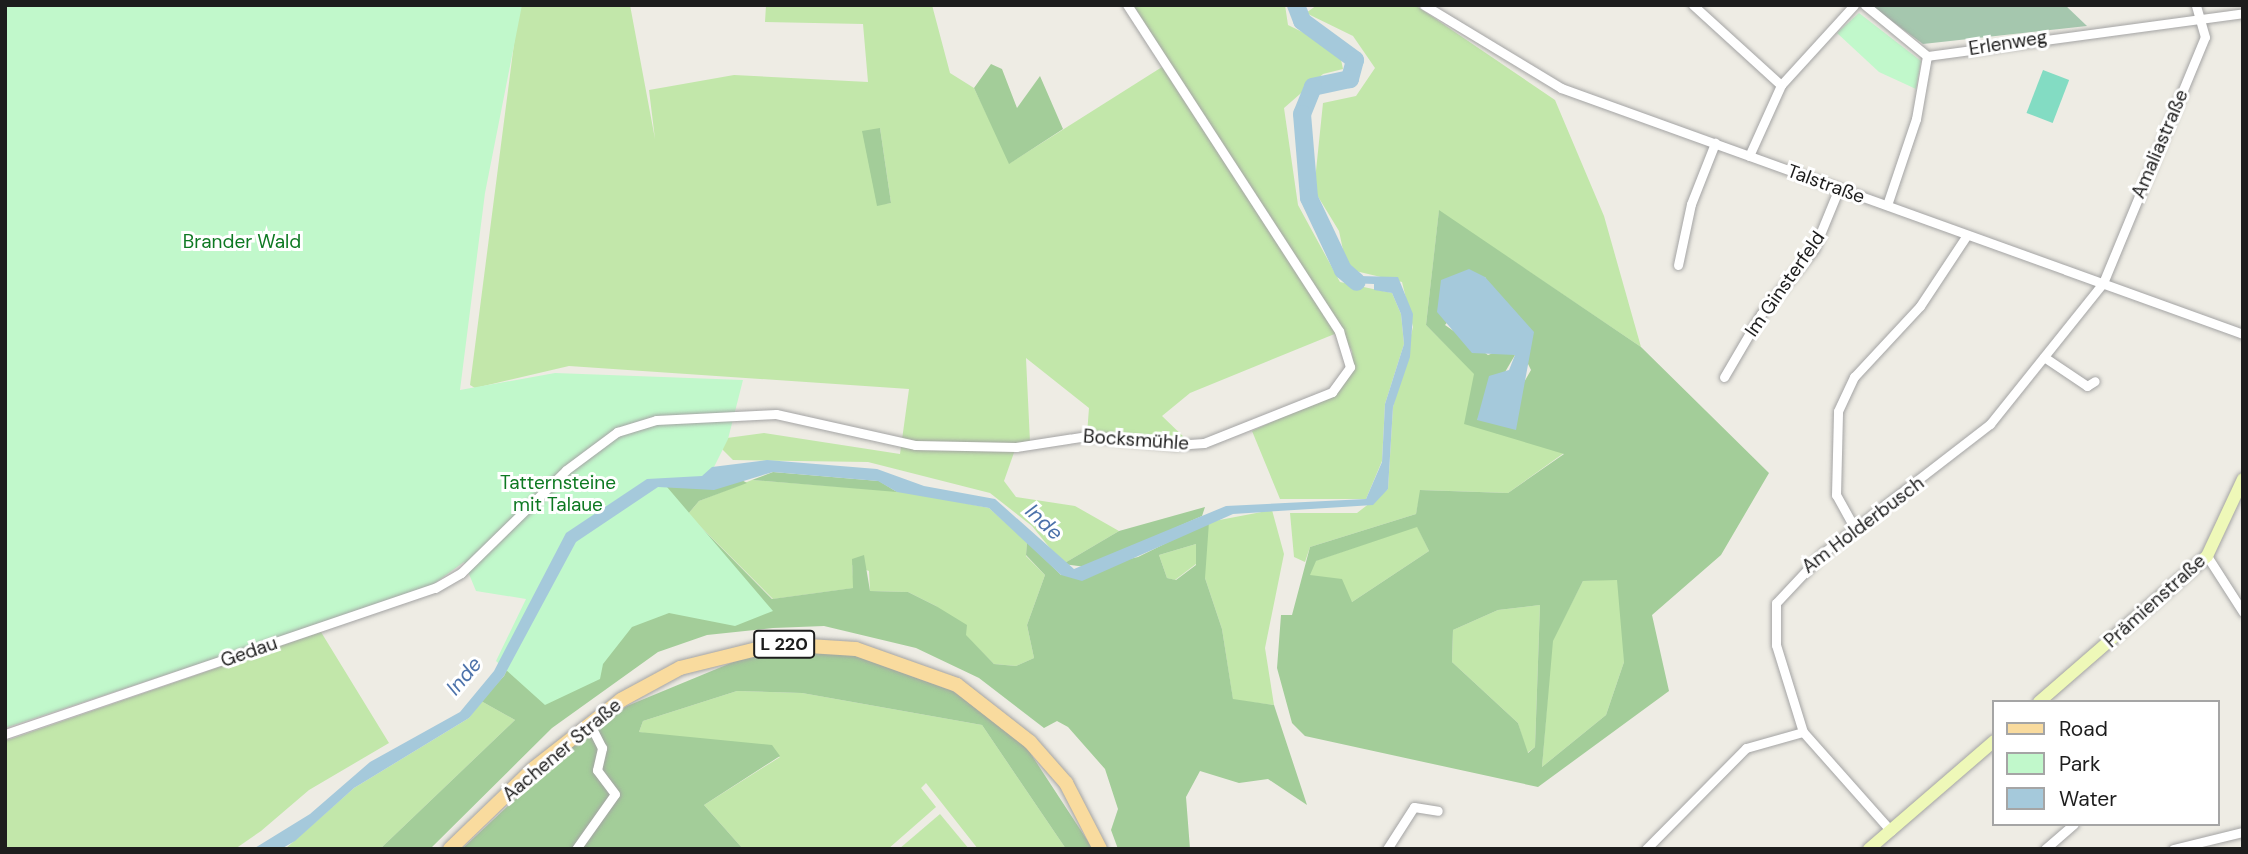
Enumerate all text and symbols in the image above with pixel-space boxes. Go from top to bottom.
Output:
street label: Erlenweg [1967,26,2049,60]
street label: Amaliastraße [2127,86,2193,202]
street label: Talstraße [1784,159,1868,209]
street label: Im Ginsterfeld [1740,227,1830,341]
park label: Brander Wald [183,231,301,253]
street label: Bocksmühle [1082,425,1190,455]
park label: Tatternsteine mit Talaue [500,472,616,516]
street label: Am Holderbusch [1797,472,1929,578]
water label: Inde [1020,498,1068,546]
street label: Prämienstraße [2100,550,2210,652]
road number: L 220 [752,630,816,658]
street label: Gedau [218,632,280,672]
water label: Inde [441,652,487,700]
street label: Aachener Straße [498,694,626,806]
legend [1993,700,2220,826]
text: Road [2059,715,2108,743]
text: Park [2059,750,2100,778]
text: Water [2059,785,2117,813]

